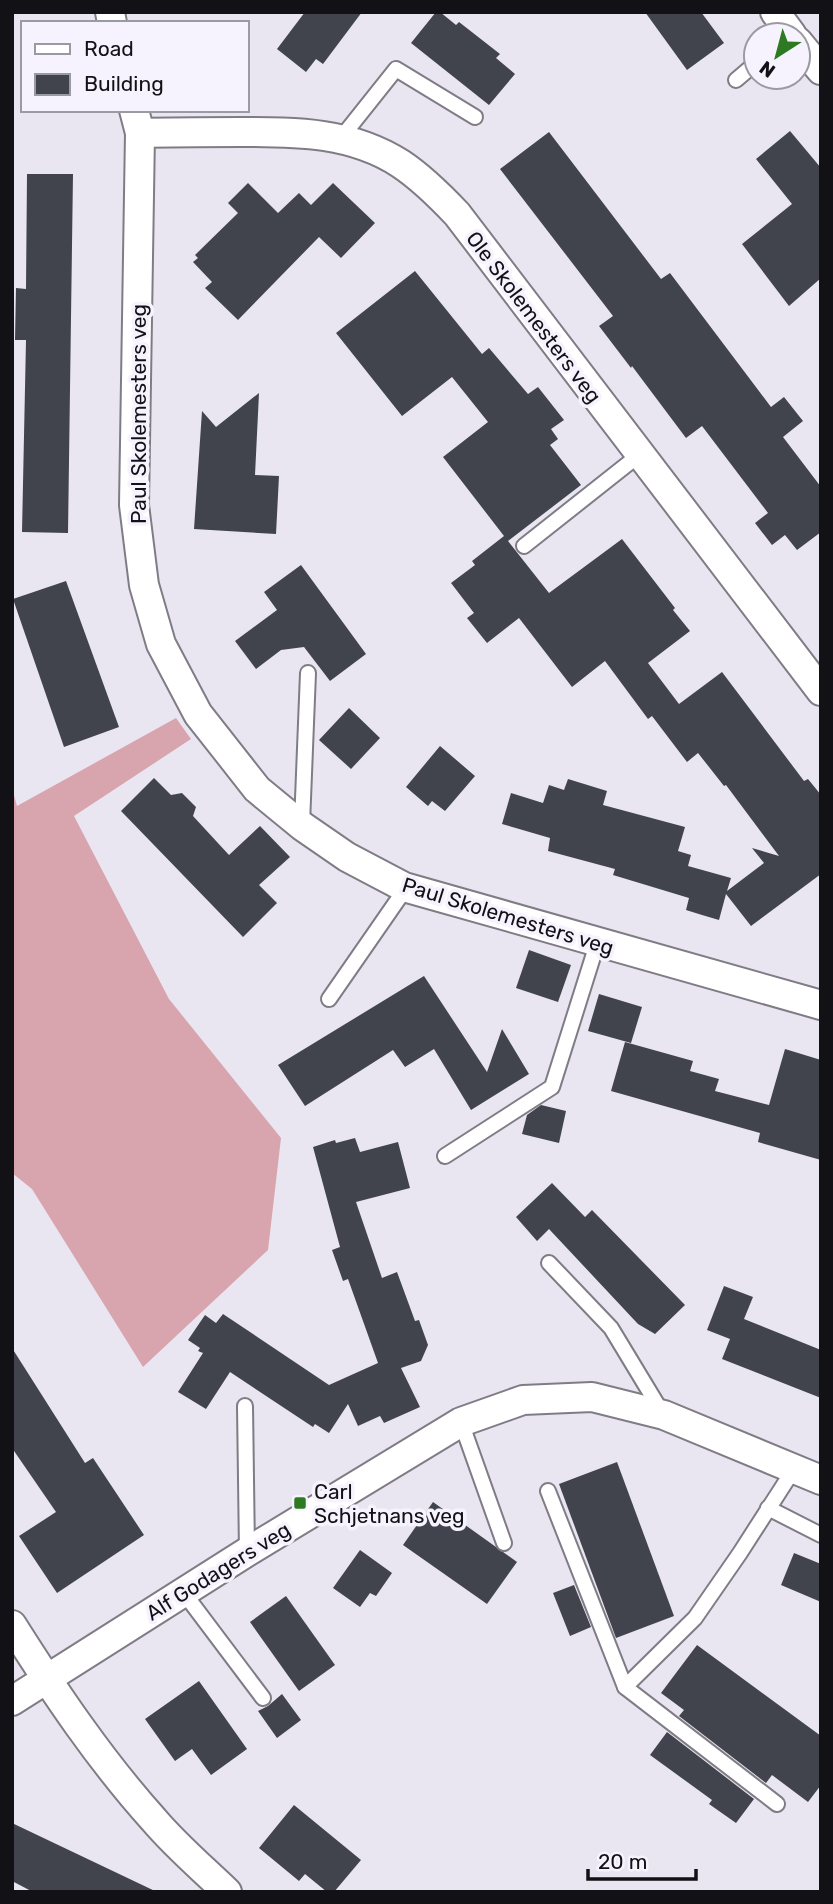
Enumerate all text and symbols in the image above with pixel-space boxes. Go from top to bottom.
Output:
legend [21,21,248,112]
north arrow [742,21,812,91]
text: Road [84,36,134,61]
text: N [755,56,780,83]
text: Building [84,71,164,96]
street label: Ole Skolemesters veg [461,226,607,408]
street label: Paul Skolemesters veg [126,304,151,524]
street label: Paul Skolemesters veg [399,872,617,960]
place label: Carl Schjetnans veg [314,1479,465,1528]
marker: Carl Schjetnans veg [292,1495,308,1511]
street label: Alf Godagers veg [141,1517,295,1625]
scale bar [588,1838,696,1882]
text: 20 m [598,1849,647,1874]

